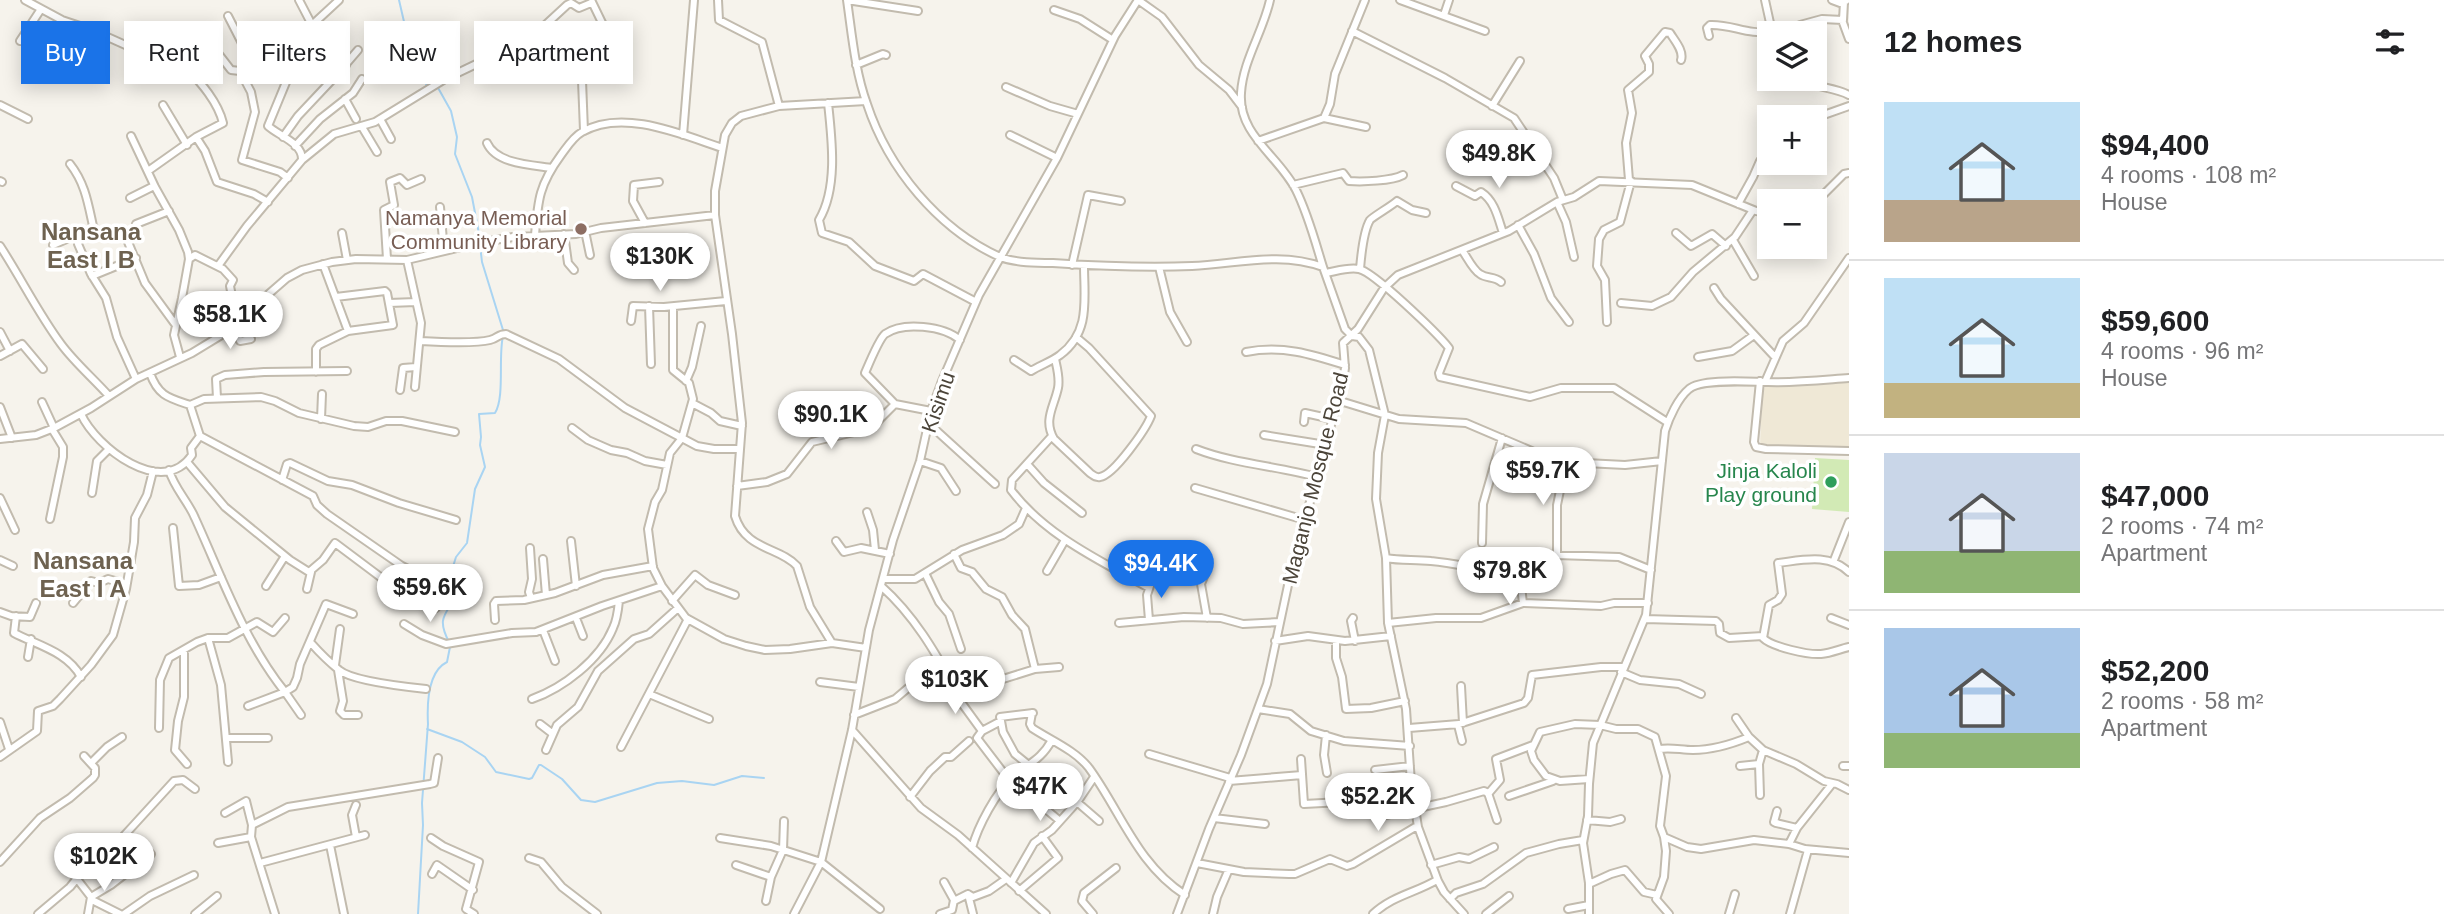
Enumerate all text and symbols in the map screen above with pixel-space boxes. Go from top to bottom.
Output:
chip: Buy [21,21,110,84]
chip: Rent [124,21,223,84]
chip: Filters [237,21,350,84]
chip: New [364,21,460,84]
chip: Apartment [474,21,633,84]
map controls [1757,21,1827,259]
button: layers [1757,21,1827,91]
icon: filters [2371,23,2409,61]
text: 12 homes [1884,25,2022,58]
button: + [1757,105,1827,175]
text: $94,400 [2101,128,2209,161]
pin: $49.8K [1442,130,1556,190]
icon: home [1940,130,2024,214]
text: $49.8K [1462,140,1536,166]
text: 4 rooms · 108 m² [2101,162,2276,188]
button: − [1757,189,1827,259]
text: House [2101,189,2167,215]
place label: Namanya Memorial Community Library [385,206,567,253]
district label: Nansana East I B [41,218,142,273]
marker: Namanya Memorial Community Library [573,221,589,237]
pin: $130K [611,233,709,293]
text: $130K [626,243,694,269]
pin: $58.1K [173,292,287,351]
text: $58.1K [193,301,267,327]
text: $59,600 [2101,304,2209,337]
icon: home [1940,306,2024,390]
text: 4 rooms · 96 m² [2101,338,2263,364]
text: House [2101,365,2167,391]
street label: Kisimu [917,368,959,436]
street label: Maganjo Mosque Road [1278,370,1352,586]
pin: $90.1K [774,392,888,451]
text: $90.1K [794,401,868,427]
pin: $59.7K [1486,448,1600,507]
text: $59.7K [1506,457,1580,483]
place label: Jinja Kaloli Play ground [1705,459,1817,506]
marker: Jinja Kaloli Play ground [1823,474,1839,490]
text: $47,000 [2101,479,2209,512]
icon: home [1940,481,2024,565]
text: 2 rooms · 74 m² [2101,513,2263,539]
pin: $94.4K [1104,540,1218,600]
text: Apartment [2101,540,2207,566]
district label: Nansana East I A [33,547,134,602]
pin: $79.8K [1453,548,1567,607]
text: $94.4K [1124,550,1198,576]
text: $79.8K [1473,557,1547,583]
pin: $59.6K [373,564,487,624]
text: $59.6K [393,574,467,600]
text: $52,200 [2101,654,2209,687]
pin: $103K [906,656,1004,716]
icon: home [1940,656,2024,740]
text: $103K [921,666,989,692]
text: 2 rooms · 58 m² [2101,688,2263,714]
text: Apartment [2101,715,2207,741]
pin: $47K [999,764,1081,823]
text: $47K [1013,773,1067,799]
pin: $52.2K [1321,774,1435,833]
text: $52.2K [1341,783,1415,809]
pin: $102K [55,834,153,893]
text: $102K [70,843,138,869]

